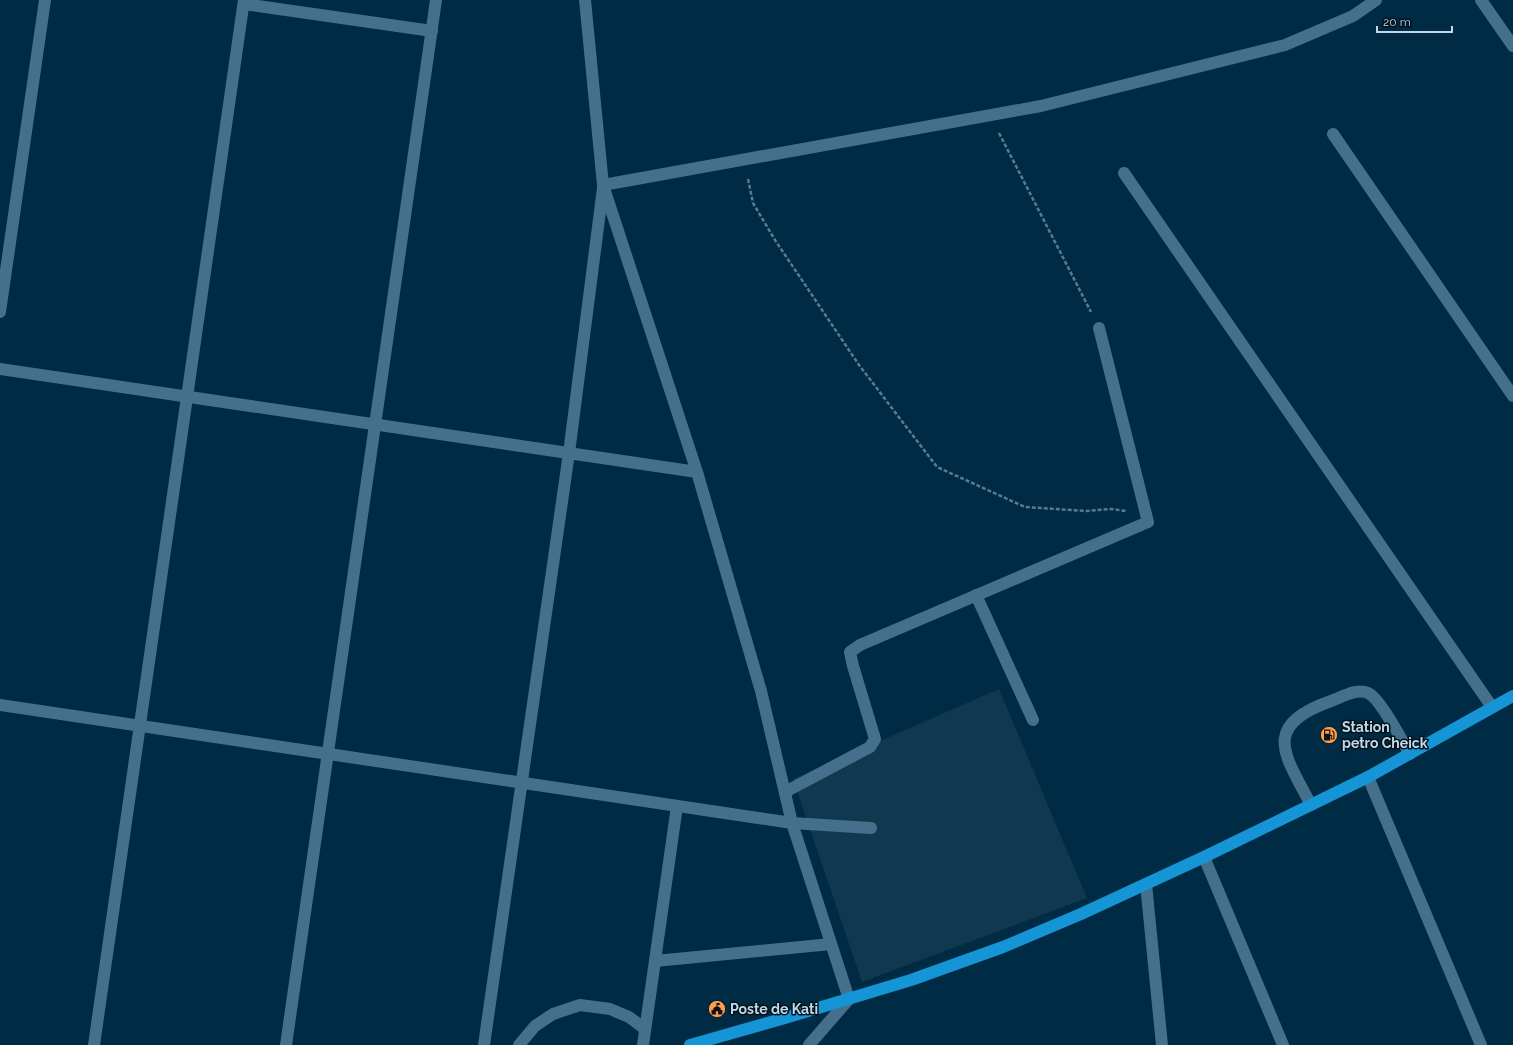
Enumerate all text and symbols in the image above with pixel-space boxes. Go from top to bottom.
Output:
scale bar [1377,8,1452,34]
text: 20 m [1383,15,1411,29]
place label: Station petro Cheick [1342,719,1428,751]
fuel station icon: Station petro Cheick [1319,725,1339,745]
public building icon: Poste de Kati [707,999,727,1019]
place label: Poste de Kati [730,1001,818,1017]

